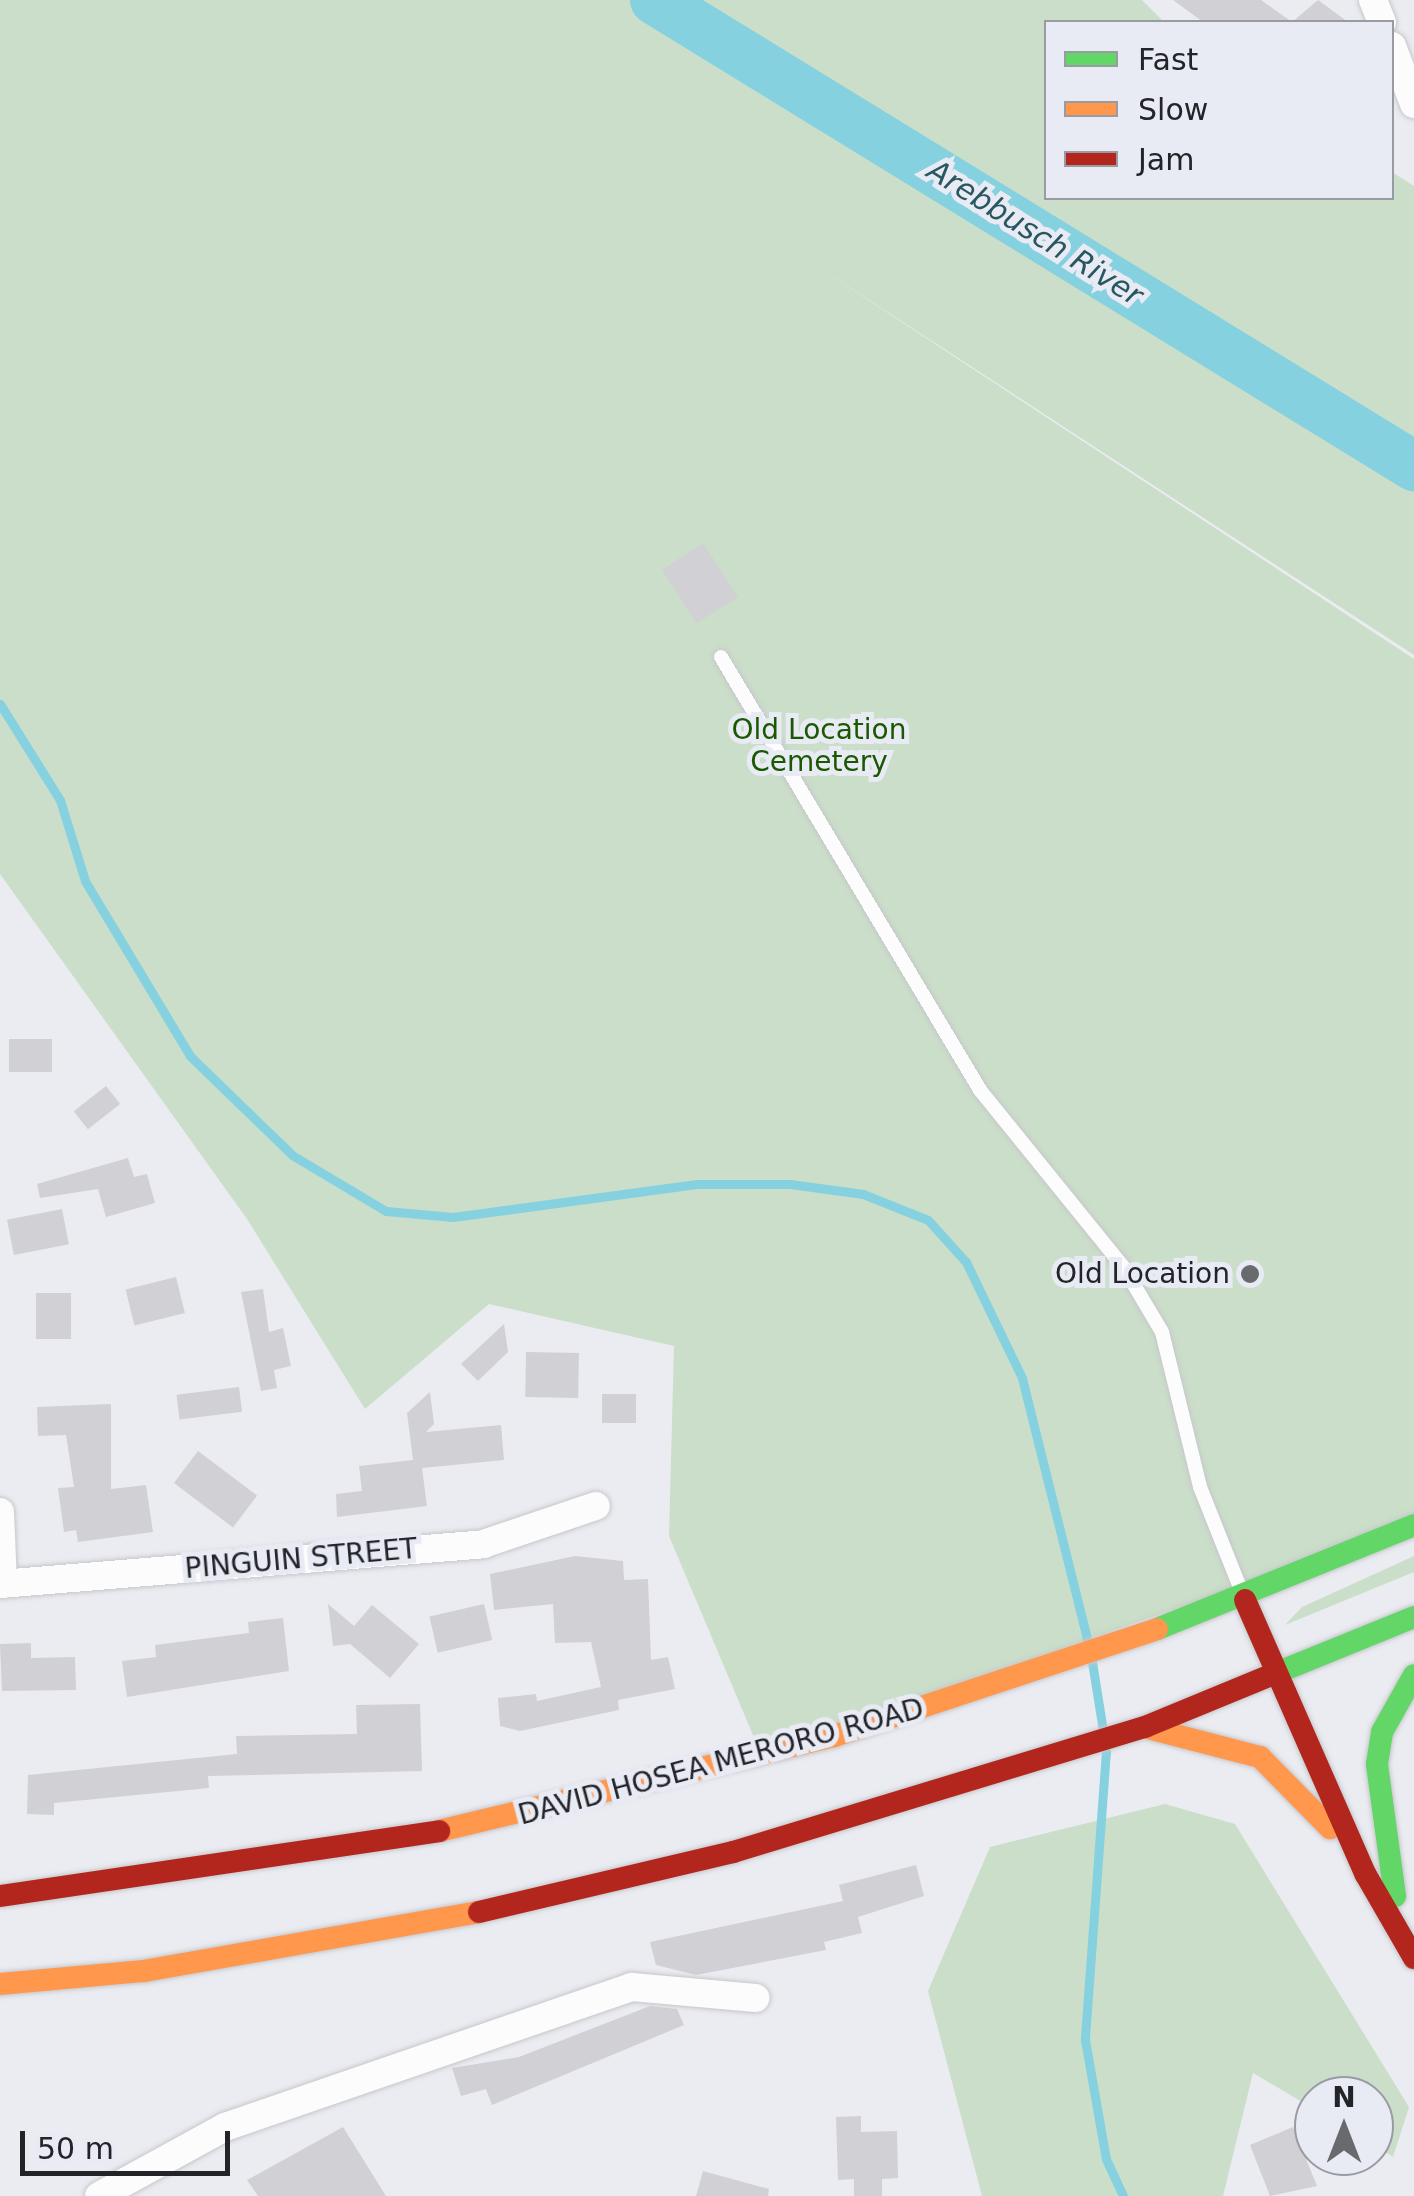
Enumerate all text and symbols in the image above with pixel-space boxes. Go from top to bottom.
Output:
legend [1044,20,1394,200]
text: Fast [1138,42,1198,77]
text: Slow [1138,92,1208,127]
text: Jam [1138,142,1194,177]
water label: Arebbusch River [921,152,1149,314]
park label: Old Location Cemetery [732,713,906,779]
place label: Old Location [1055,1257,1230,1291]
marker: Old Location [1239,1263,1261,1285]
street label: PINGUIN STREET [183,1532,419,1586]
street label: DAVID HOSEA MERORO ROAD [515,1692,927,1832]
north arrow [1294,2076,1394,2176]
text: N [1332,2081,1356,2114]
scale bar [25,2111,235,2173]
text: 50 m [37,2131,114,2166]

